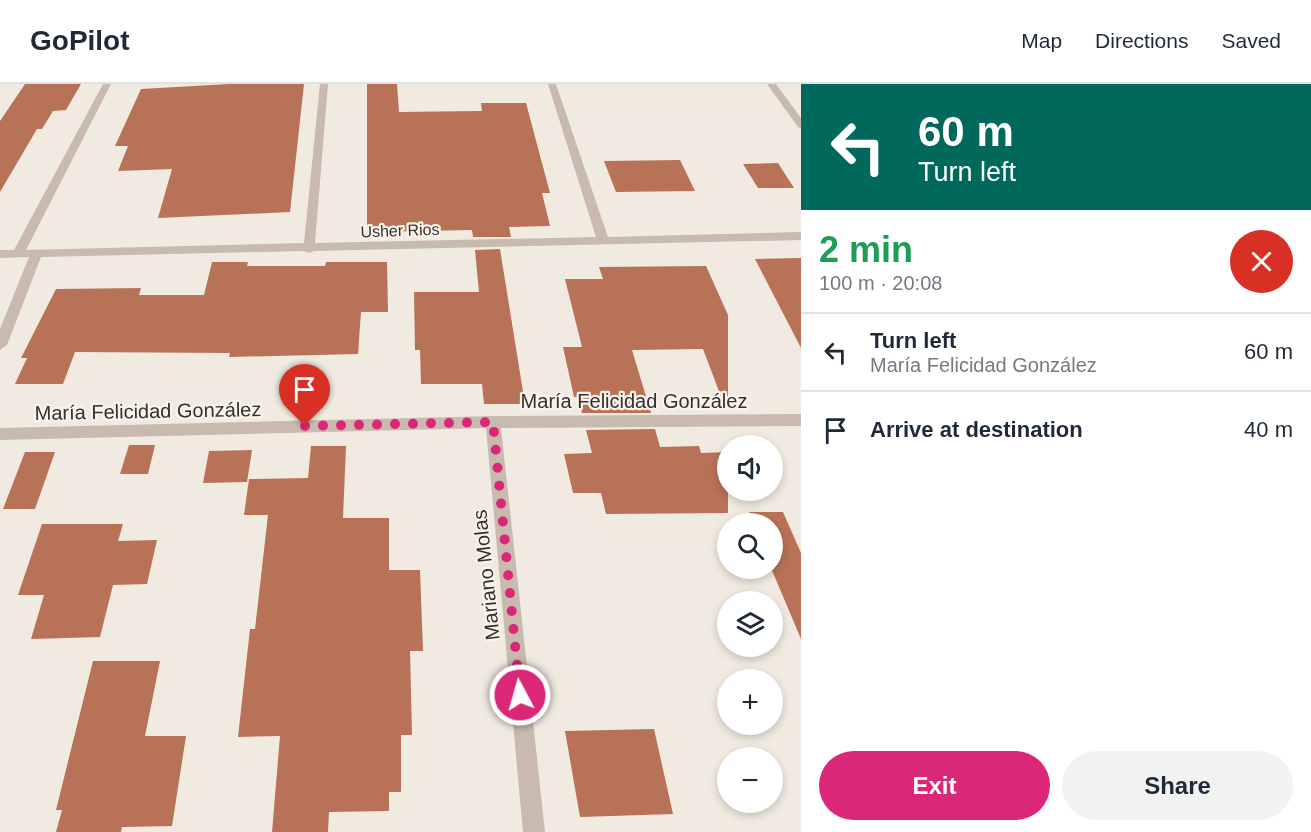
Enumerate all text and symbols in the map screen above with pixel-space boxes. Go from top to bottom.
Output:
text: GoPilot [30,25,130,56]
text: Map [1021,29,1062,52]
text: Directions [1095,29,1188,52]
text: Saved [1221,29,1281,52]
icon: left [819,108,897,186]
text: 60 m [918,108,1014,155]
text: Turn left [918,157,1016,187]
street label: Usher Rios [360,221,440,240]
text: 2 min [819,229,913,270]
button: close [1230,230,1293,293]
text: 100 m · 20:08 [819,272,942,294]
text: Turn left [870,328,956,353]
icon: left [819,336,852,369]
text: 60 m [1244,339,1293,364]
text: María Felicidad González [870,354,1097,376]
pin [279,364,330,426]
icon: arrive [288,373,321,406]
street label: María Felicidad González [521,390,747,412]
street label: María Felicidad González [34,398,262,424]
icon: arrive [819,414,852,447]
text: Arrive at destination [870,417,1083,442]
text: 40 m [1244,417,1293,442]
map controls [717,435,783,813]
button: sound [717,435,783,501]
street label: Mariano Molas [468,509,504,641]
button: search [717,513,783,579]
button: layers [717,591,783,657]
position arrow [488,663,552,727]
button: + [717,669,783,735]
button: − [717,747,783,813]
button: Exit [819,751,1050,820]
button: Share [1062,751,1293,820]

